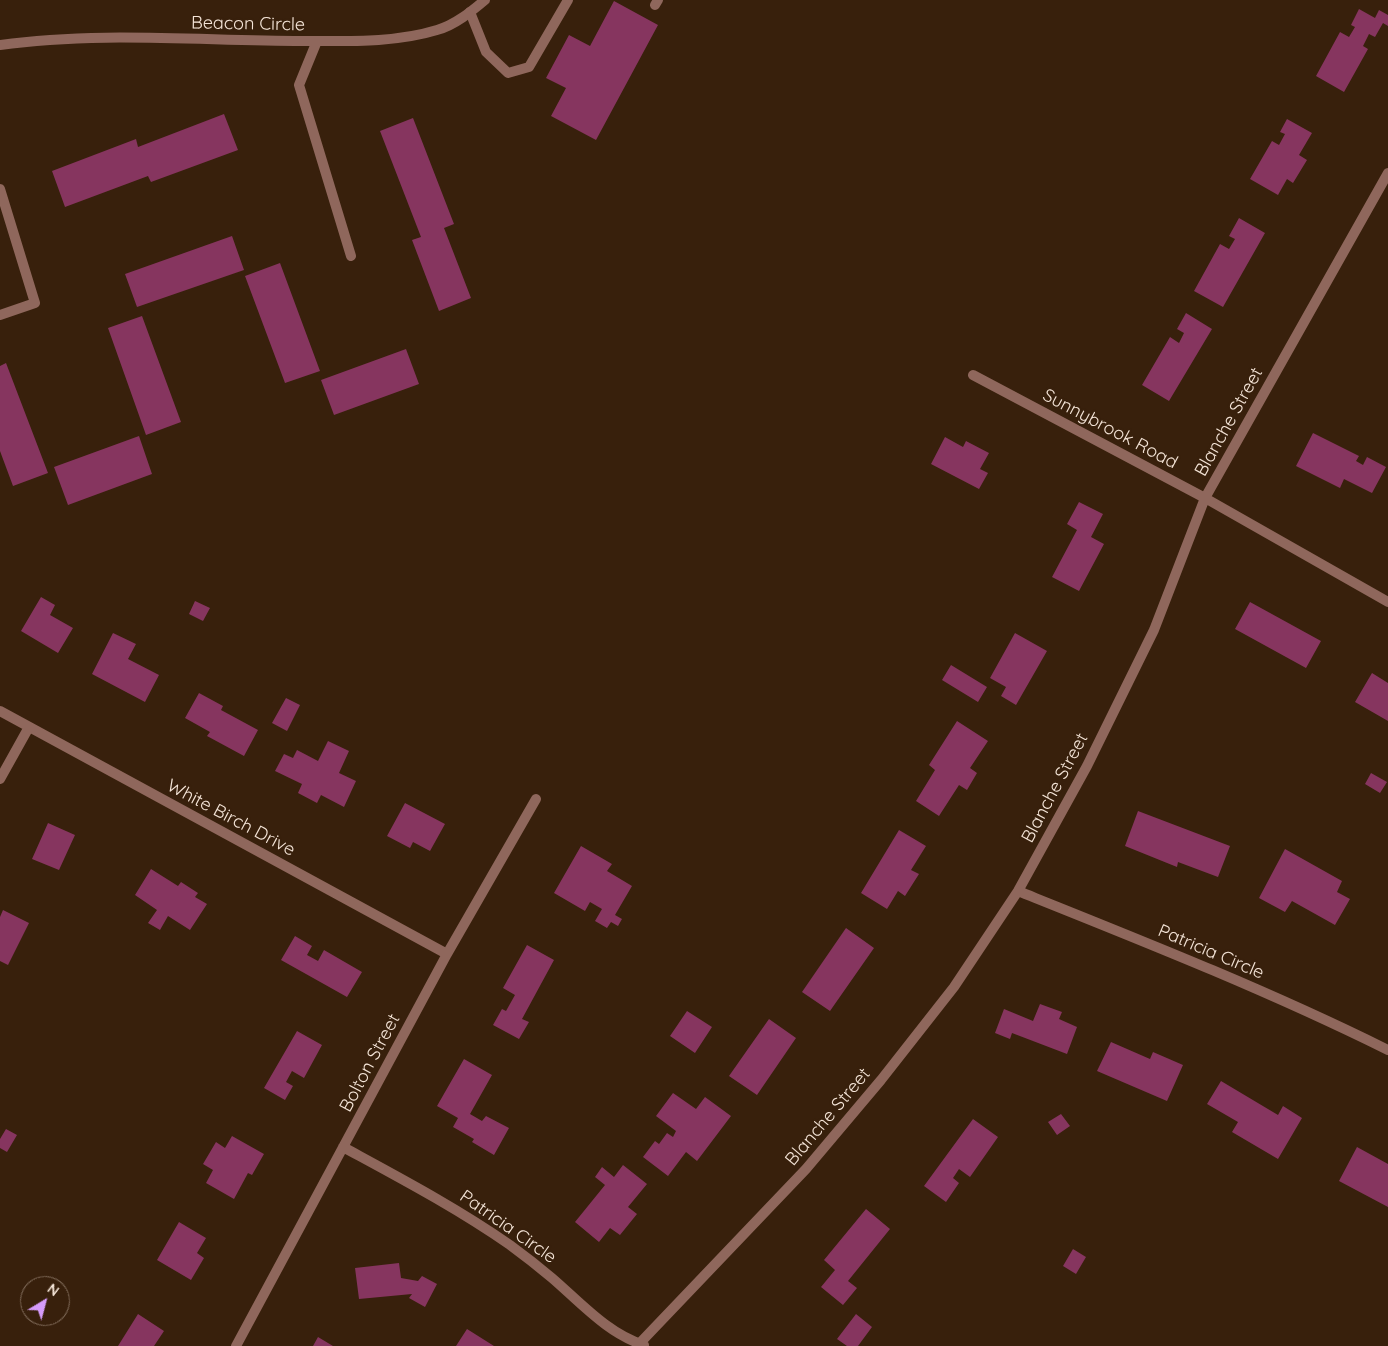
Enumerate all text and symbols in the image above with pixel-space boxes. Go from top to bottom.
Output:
street label: Beacon Circle [191,12,305,36]
street label: Blanche Street [1190,364,1268,480]
street label: Sunnybrook Road [1039,384,1181,474]
street label: Blanche Street [1017,730,1093,846]
street label: White Birch Drive [163,775,299,861]
street label: Patricia Circle [1155,920,1267,984]
street label: Bolton Street [335,1010,405,1116]
street label: Blanche Street [781,1064,875,1170]
street label: Patricia Circle [456,1186,560,1268]
north arrow [20,1276,70,1326]
text: N [44,1280,63,1300]

